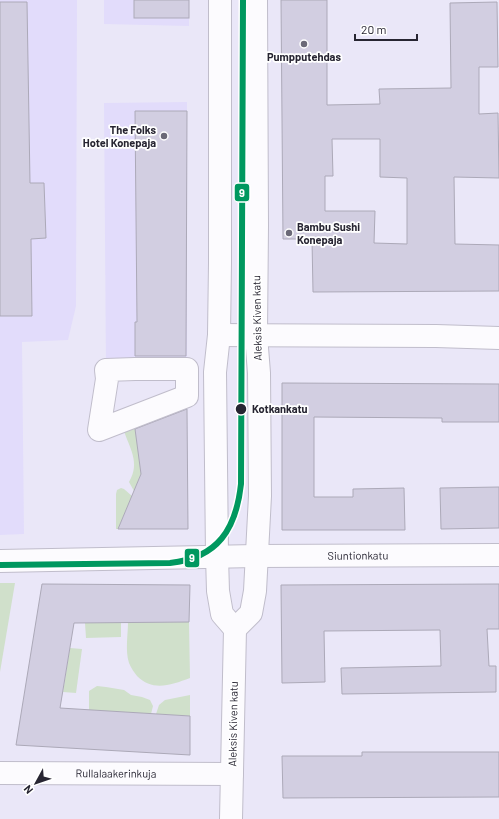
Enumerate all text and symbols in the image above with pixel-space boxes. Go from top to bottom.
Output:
scale bar [355,16,417,42]
text: 20 m [361,22,387,36]
marker: Pumpputehdas [299,39,309,49]
place label: Pumpputehdas [267,50,341,63]
place label: The Folks Hotel Konepaja [83,123,156,149]
marker: The Folks Hotel Konepaja [159,131,169,141]
line badge: 9 [234,183,250,202]
text: 9 [239,186,245,199]
place label: Bambu Sushi Konepaja [297,220,360,246]
marker: Bambu Sushi Konepaja [284,228,294,238]
street label: Aleksis Kiven katu [249,275,264,361]
marker: Kotkankatu [234,402,248,416]
place label: Kotkankatu [252,402,308,415]
line badge: 9 [184,548,200,568]
street label: Siuntionkatu [328,548,388,562]
text: 9 [189,551,195,564]
street label: Aleksis Kiven katu [225,681,240,767]
north arrow [16,763,56,803]
street label: Rullalaakerinkuja [76,766,156,780]
text: N [21,783,35,797]

